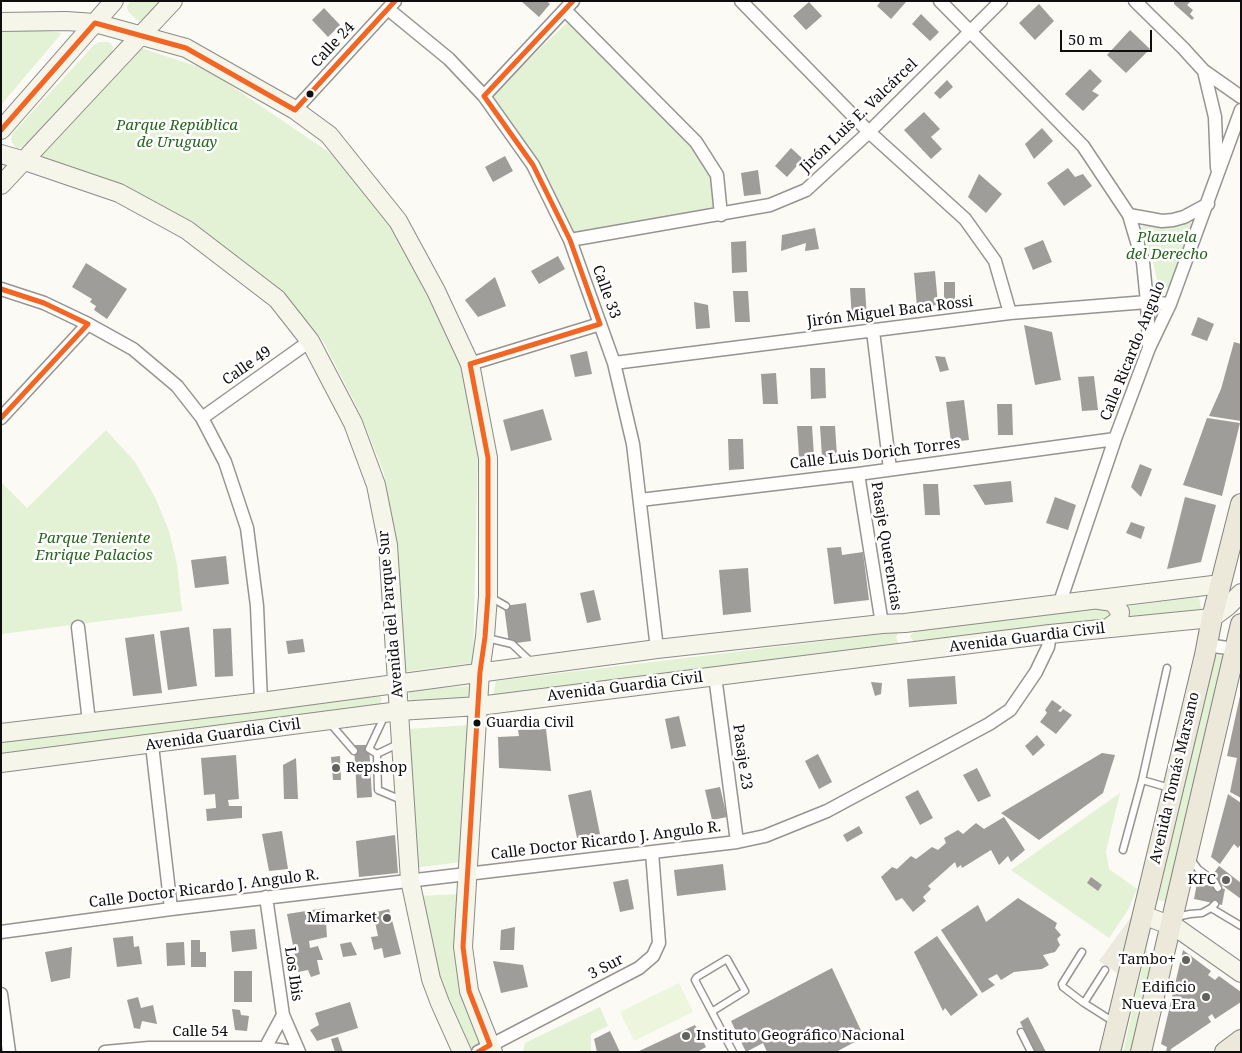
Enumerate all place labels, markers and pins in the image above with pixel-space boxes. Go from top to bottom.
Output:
unlabelled marker [305,89,315,99]
place label: Guardia Civil [486,715,574,731]
marker: Guardia Civil [472,718,482,728]
place label: Repshop [346,759,407,777]
marker: Repshop [330,762,342,774]
place label: KFC [1187,871,1216,889]
marker: KFC [1220,874,1232,886]
place label: Mimarket [307,909,377,927]
marker: Mimarket [381,912,393,924]
place label: Tambo+ [1118,951,1176,969]
marker: Tambo+ [1180,954,1192,966]
place label: Edificio Nueva Era [1121,979,1196,1014]
marker: Edificio Nueva Era [1200,991,1212,1003]
place label: Instituto Geográfico Nacional [696,1027,905,1045]
marker: Instituto Geográfico Nacional [680,1030,692,1042]

